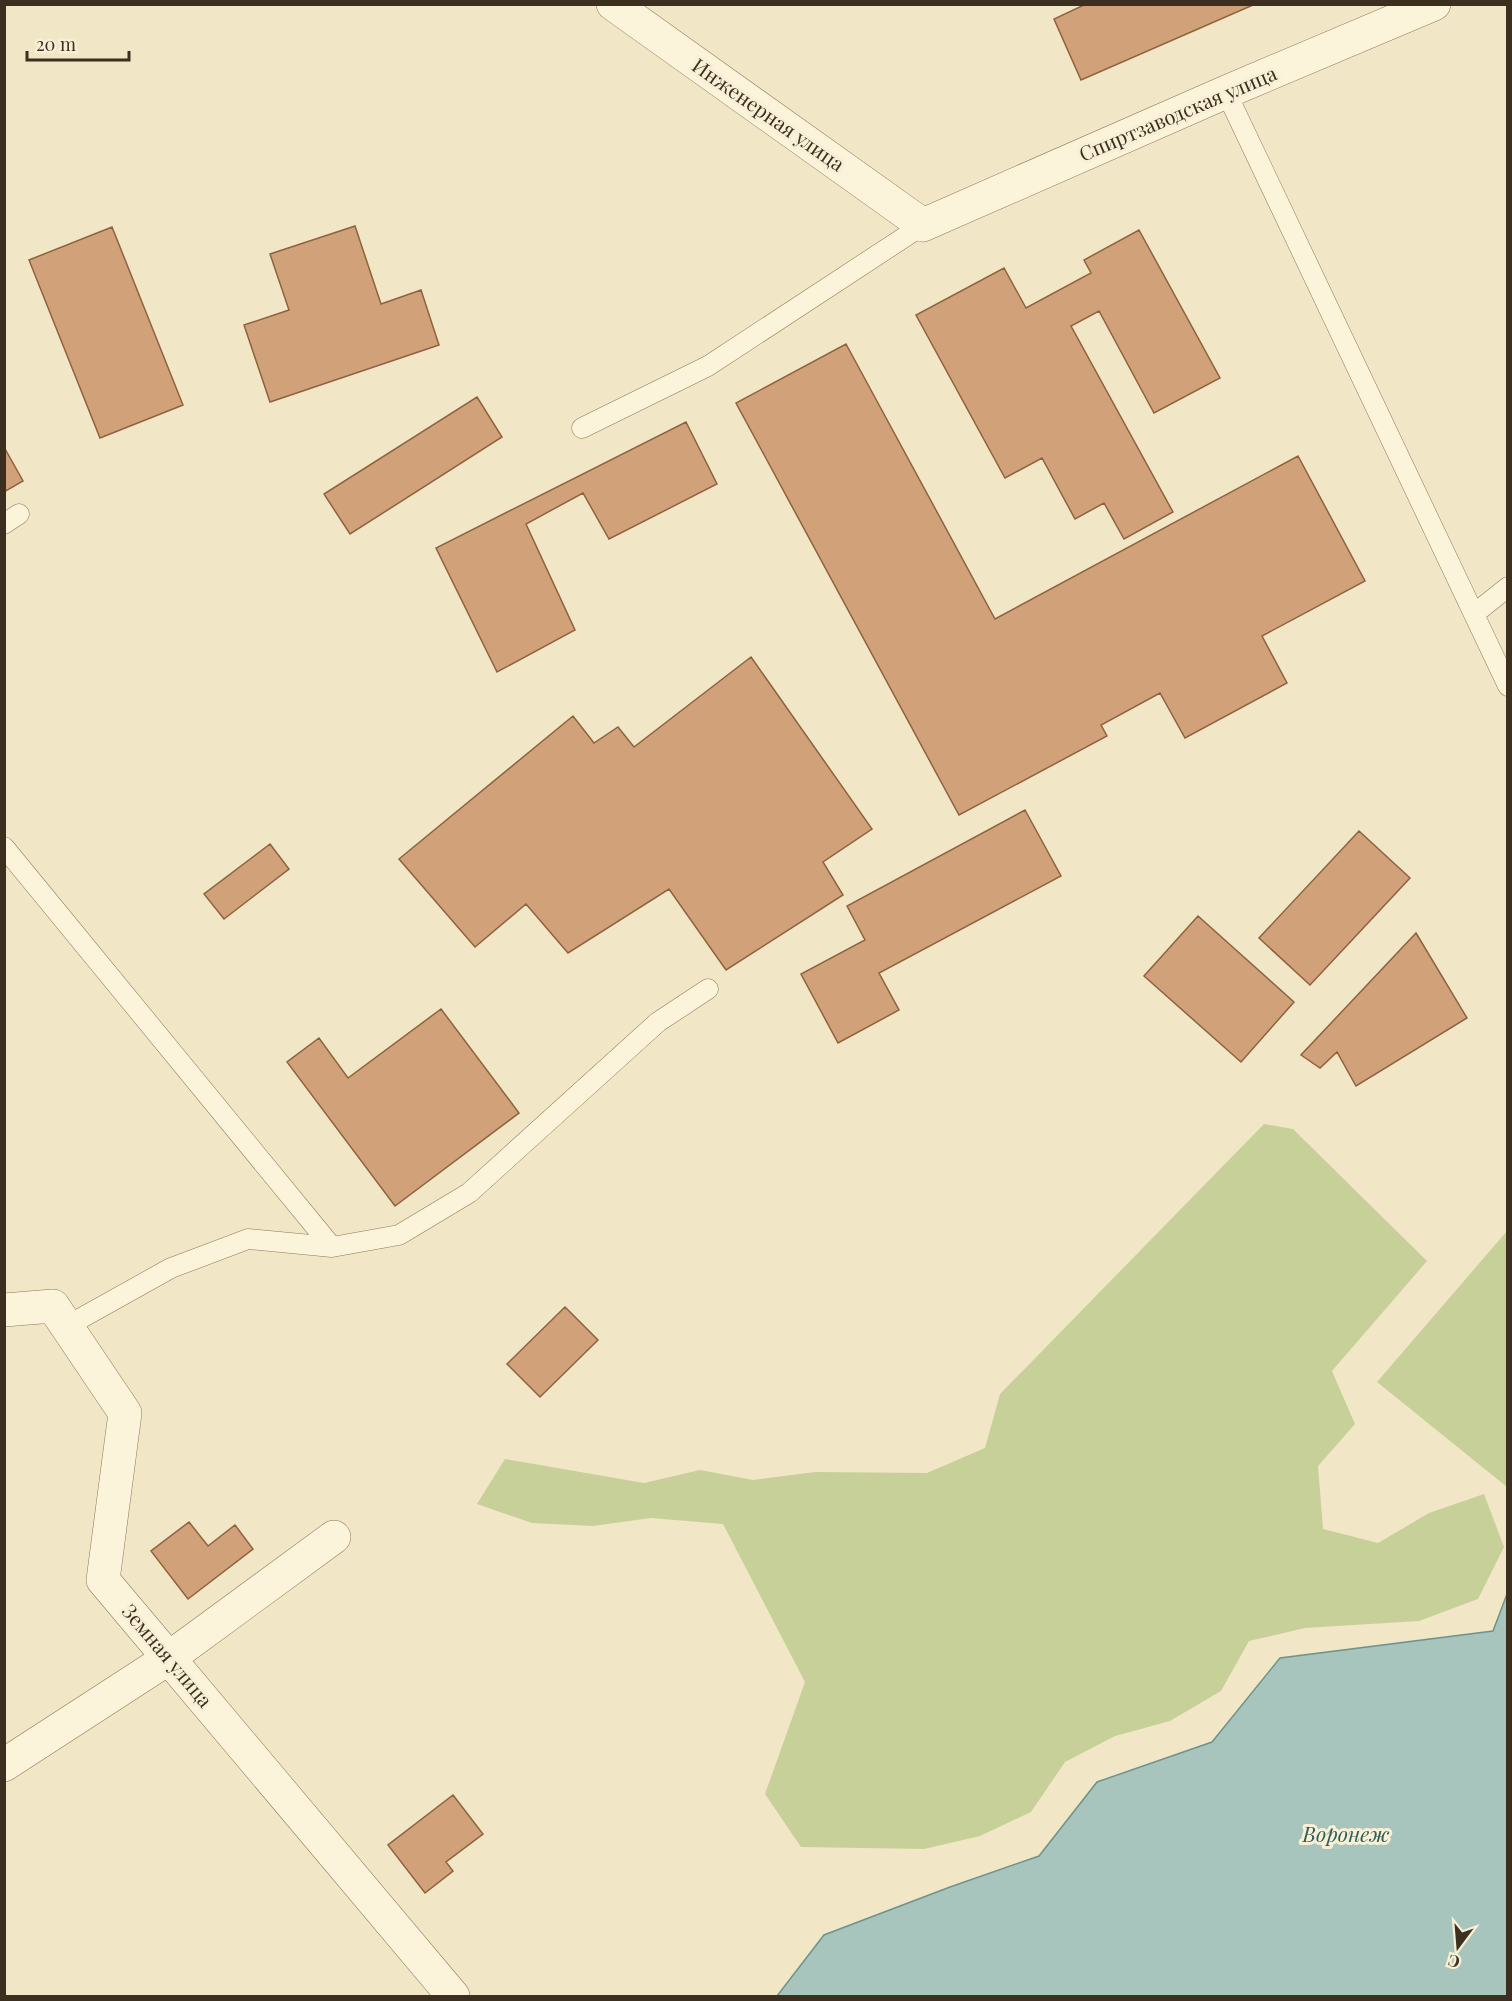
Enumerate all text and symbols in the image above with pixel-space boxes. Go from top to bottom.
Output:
scale bar [27,24,129,62]
text: 20 m [36,32,76,56]
street label: Инженерная улица [687,51,850,177]
street label: Спиртзаводская улица [1074,59,1281,167]
street label: Земная улица [117,1598,219,1712]
water label: Воронеж [1302,1819,1389,1847]
north arrow [1428,1917,1488,1977]
text: С [1445,1950,1462,1974]

